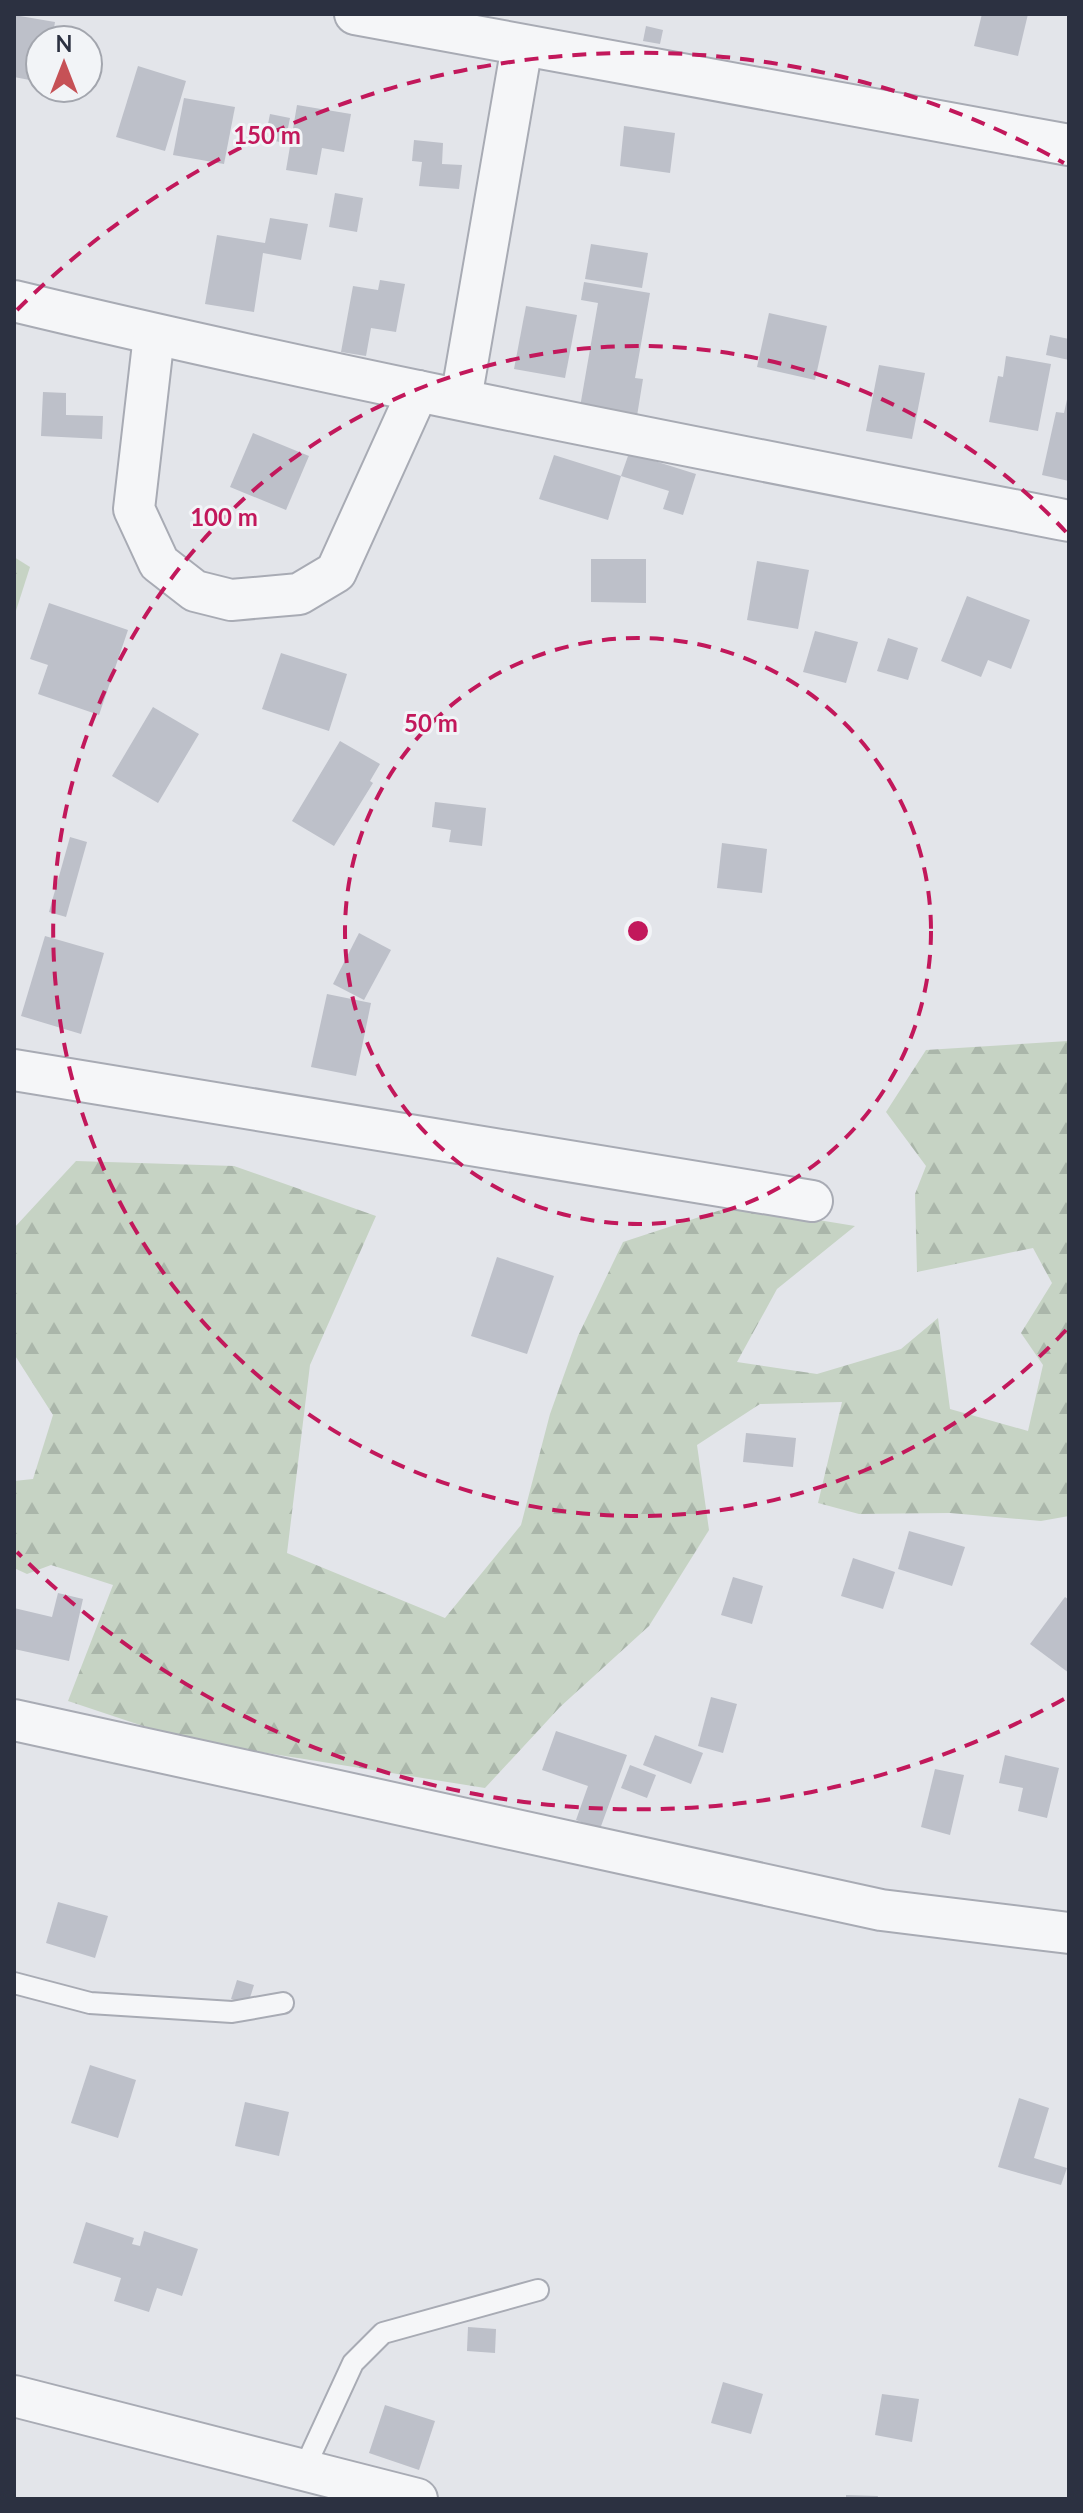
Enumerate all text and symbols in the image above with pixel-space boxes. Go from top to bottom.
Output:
north arrow [24,24,104,104]
text: N [56,30,72,57]
text: 150 m [233,120,301,149]
text: 100 m [190,502,258,531]
text: 50 m [404,708,458,737]
centre of rings [624,917,652,945]

